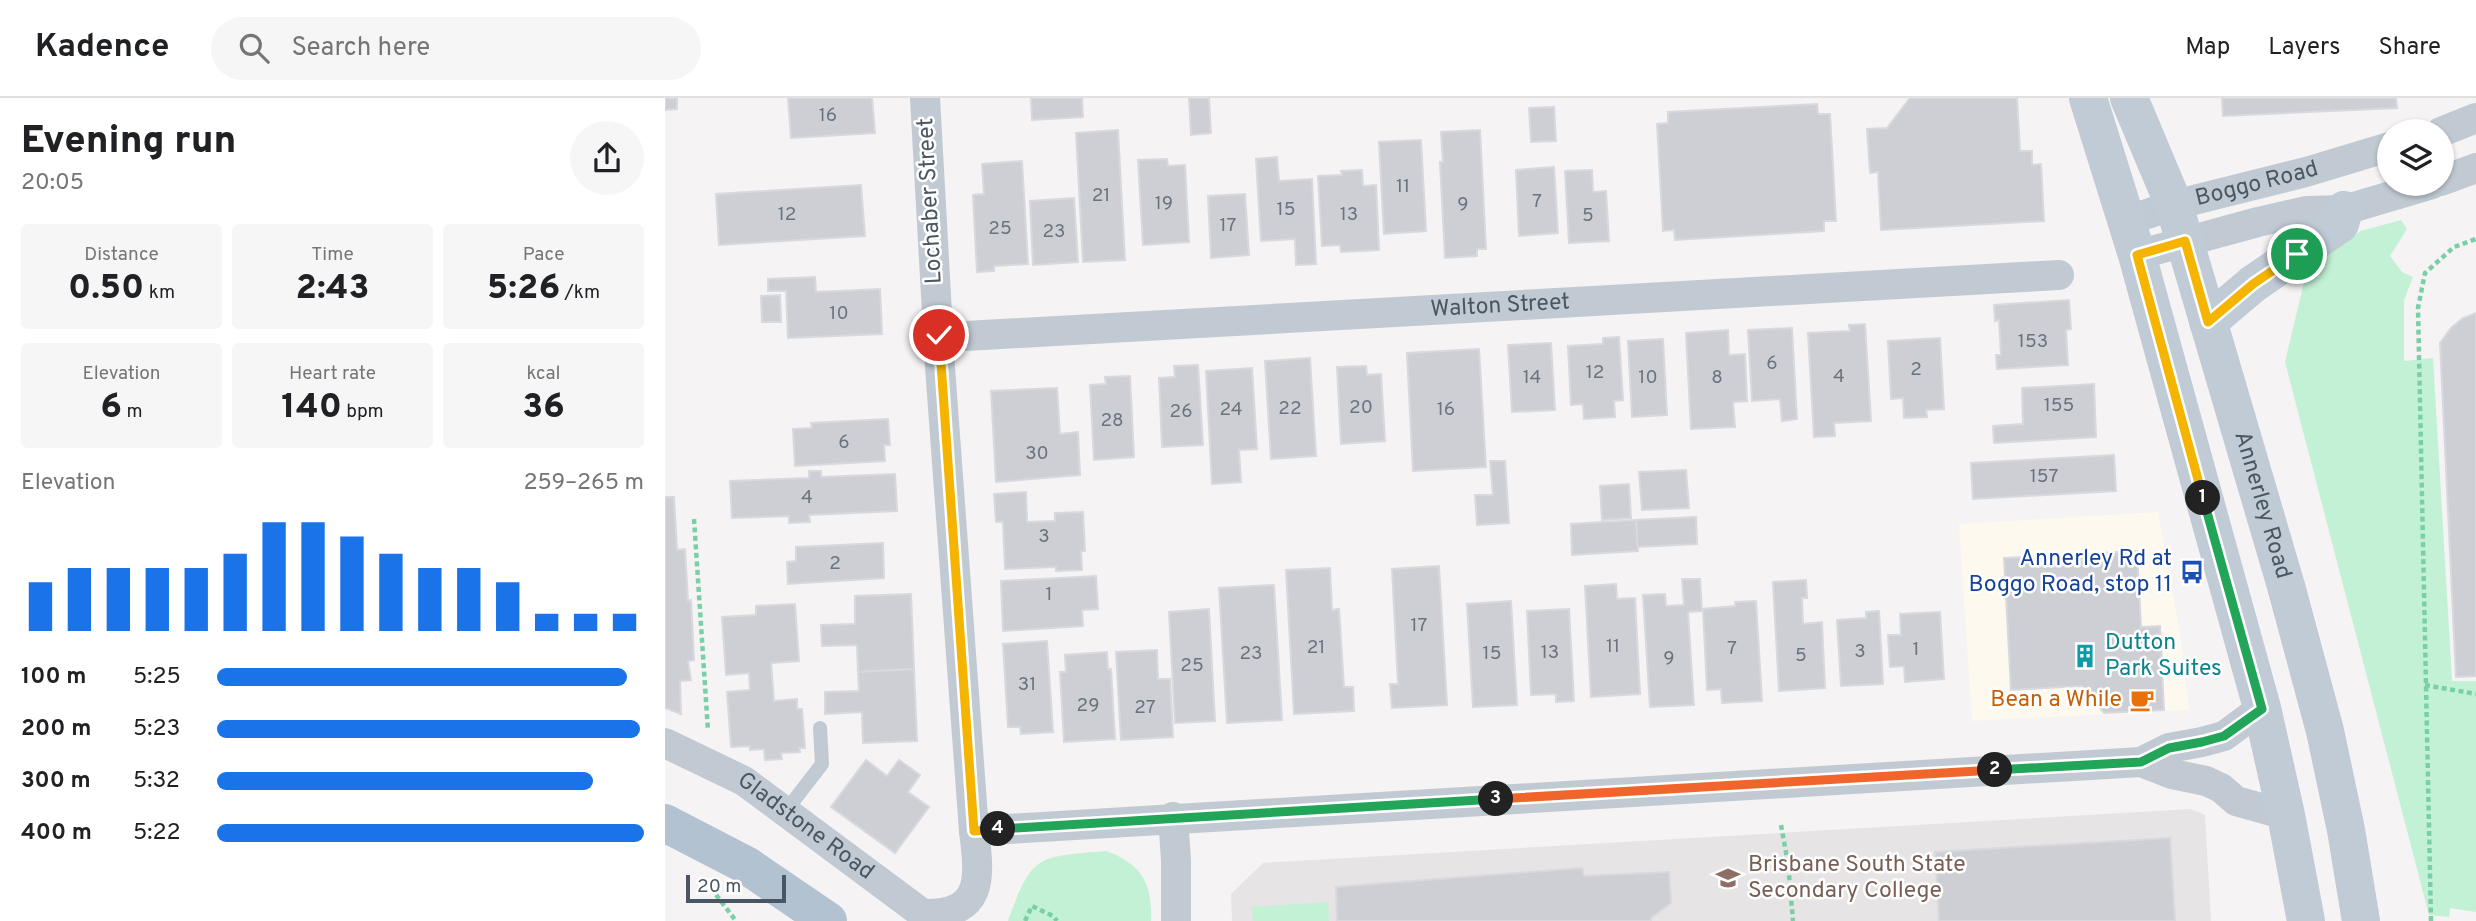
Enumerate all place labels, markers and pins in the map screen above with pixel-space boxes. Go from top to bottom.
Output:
pin [2267,224,2327,284]
pin [909,305,969,365]
pin: 1 [2185,480,2221,516]
place label: Annerley Rd at Boggo Road, stop 11 [1968,545,2172,600]
bus stop icon: Annerley Rd at Boggo Road, stop 11 [2178,558,2206,586]
place label: Dutton Park Suites [2105,629,2222,684]
building icon: Dutton Park Suites [2071,642,2099,670]
place label: Bean a While [1990,686,2122,715]
cafe icon: Bean a While [2128,686,2156,714]
pin: 2 [1977,752,2013,788]
pin: 3 [1479,782,1513,816]
pin: 4 [981,812,1015,846]
place label: Brisbane South State Secondary College [1748,851,1966,906]
school or university icon: Brisbane South State Secondary College [1714,864,1742,892]

